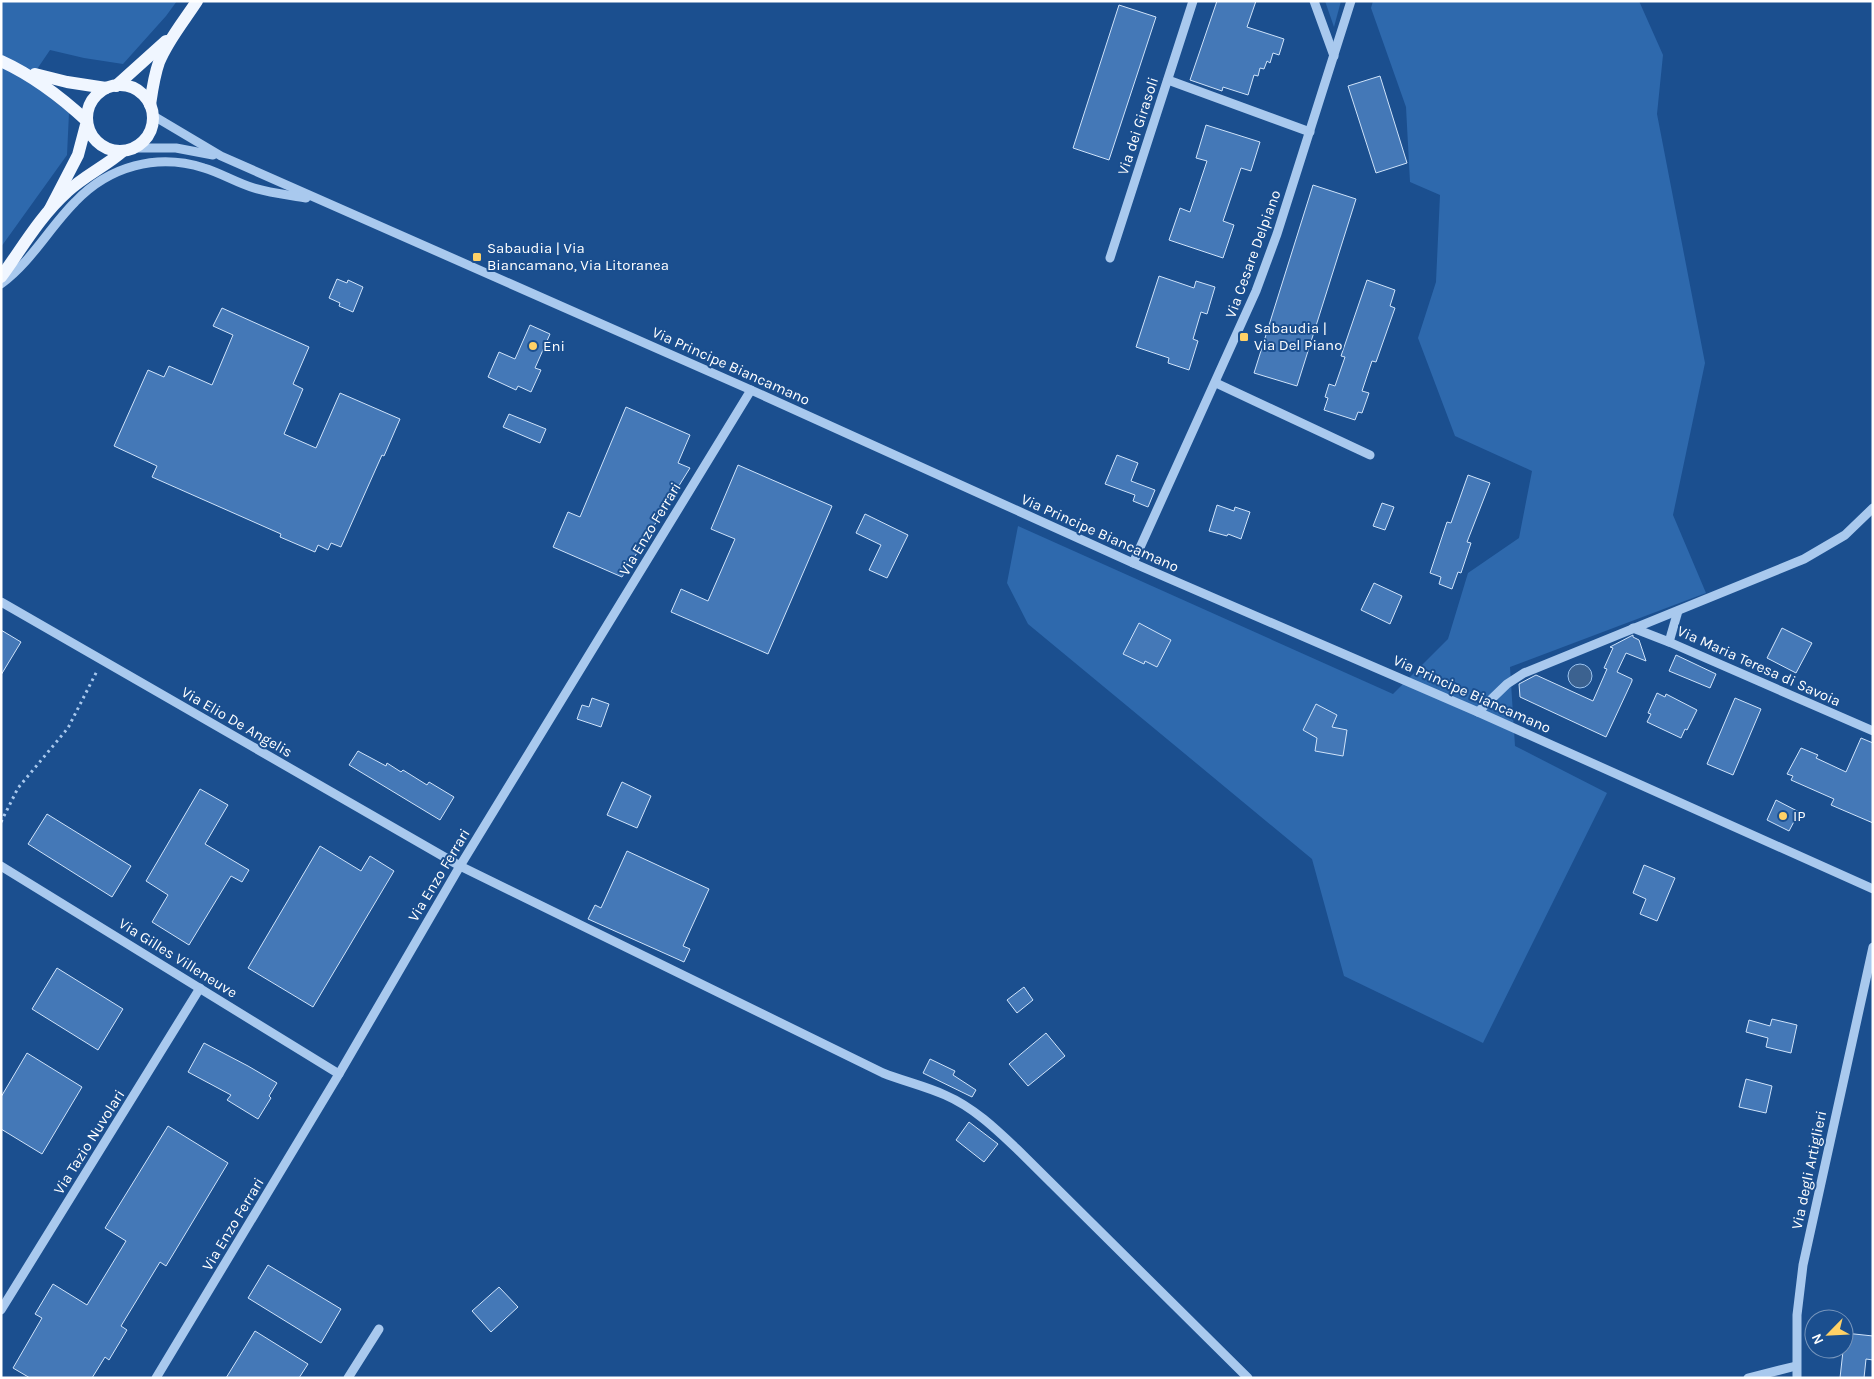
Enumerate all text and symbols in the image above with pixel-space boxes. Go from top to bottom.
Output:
street label: Via dei Girasoli [1114,75,1162,177]
street label: Via Cesare Delpiano [1221,187,1285,321]
place label: Sabaudia | Via Biancamano, Via Litoranea [487,239,669,274]
marker: Sabaudia | Via Biancamano, Via Litoranea [471,251,483,263]
place label: Sabaudia | Via Del Piano [1254,319,1342,354]
street label: Via Principe Biancamano [649,323,813,409]
marker: Sabaudia | Via Del Piano [1238,331,1250,343]
place label: Eni [543,337,565,355]
marker: Eni [527,340,539,352]
street label: Via Enzo Ferrari [615,479,685,579]
street label: Via Principe Biancamano [1018,490,1182,576]
street label: Via Maria Teresa di Savoia [1674,622,1844,710]
street label: Via Principe Biancamano [1390,651,1554,737]
street label: Via Elio De Angelis [178,683,296,761]
place label: IP [1793,807,1806,825]
marker: IP [1777,810,1789,822]
street label: Via Enzo Ferrari [404,825,474,925]
street label: Via Gilles Villeneuve [115,914,241,1002]
street label: Via Tazio Nuvolari [50,1086,128,1198]
street label: Via degli Artiglieri [1788,1109,1830,1231]
street label: Via Enzo Ferrari [198,1174,268,1274]
north arrow [1804,1309,1854,1359]
text: N [1808,1331,1827,1347]

